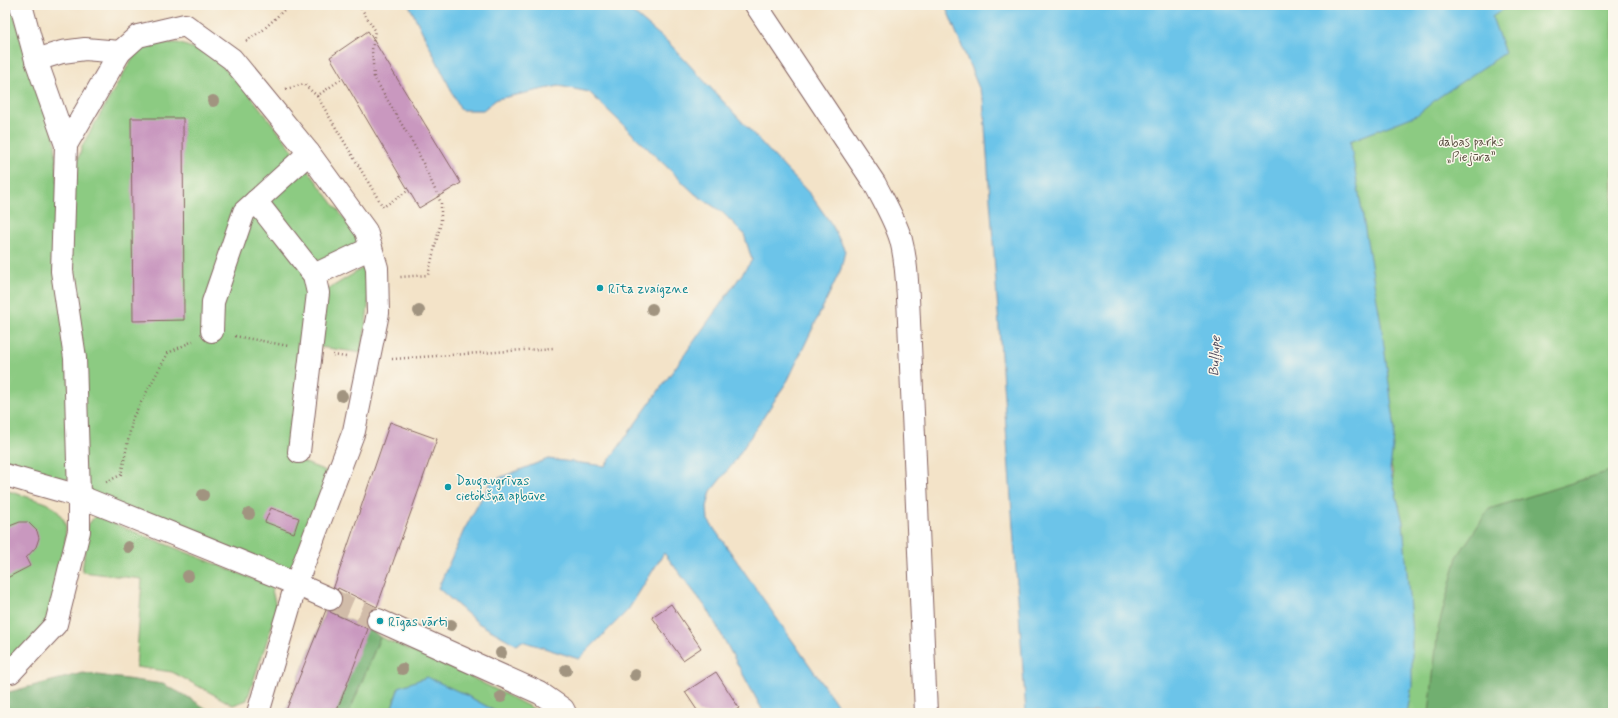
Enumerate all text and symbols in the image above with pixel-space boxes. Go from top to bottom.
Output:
park label: dabas parks „Piejūra” [1439,134,1504,166]
place label: Rīta zvaigzne [608,281,688,298]
marker: Rīta zvaigzne [595,283,605,293]
water label: Buļļupe [1205,335,1225,377]
place label: Daugavgrīvas cietokšņa apbūve [456,473,546,505]
marker: Daugavgrīvas cietokšņa apbūve [443,482,453,492]
place label: Rīgas vārti [388,614,447,631]
marker: Rīgas vārti [375,616,385,626]

